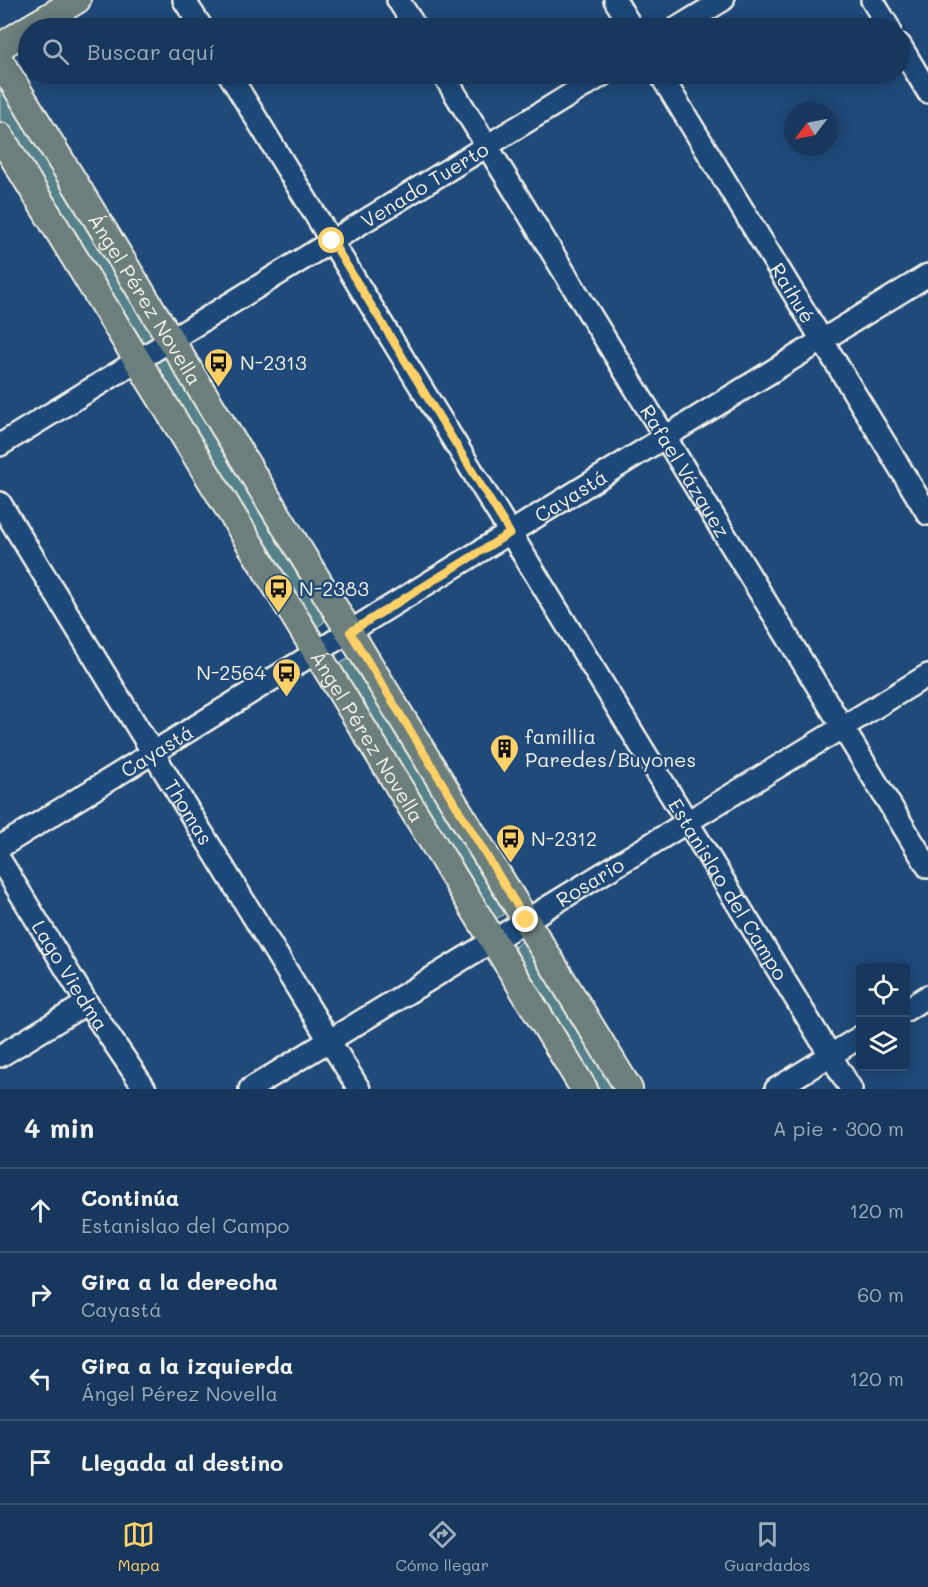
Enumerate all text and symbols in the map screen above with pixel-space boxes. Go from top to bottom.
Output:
search box [18,18,910,84]
icon: search [39,35,72,68]
text: Buscar aquí [87,37,215,66]
north arrow [784,102,838,156]
street label: Venado Tuerto [356,135,493,233]
street label: Ángel Pérez Novella [83,208,208,390]
route start [318,227,344,253]
street label: Raihué [765,258,821,328]
bus stop icon: N-2313 [203,346,235,388]
place label: N-2313 [240,349,307,375]
street label: Rafael Vázquez [635,399,736,542]
street label: Cayastá [529,463,612,528]
bus stop icon: N-2383 [262,572,294,614]
place label: N-2383 [299,575,369,601]
street label: Ángel Pérez Novella [305,645,430,827]
bus stop icon: N-2564 [271,656,303,698]
place label: N-2564 [196,659,266,685]
street label: Cayastá [115,718,198,783]
place label: famillia Paredes/Buyones [525,723,696,772]
building icon: famillia Paredes/Buyones [488,732,520,774]
street label: Thomas [159,774,219,849]
street label: Estanislao del Campo [663,793,794,985]
bus stop icon: N-2312 [494,822,526,864]
place label: N-2312 [531,825,597,851]
street label: Rosario [551,851,629,912]
route end [512,906,538,932]
street label: Lago Viedma [26,915,115,1035]
map controls [856,963,910,1071]
button: locate [856,963,910,1017]
button: layers [856,1017,910,1071]
text: 4 min [24,1111,94,1145]
text: A pie · 300 m [773,1115,904,1141]
text: Continúa [81,1183,179,1212]
icon: ahead [24,1194,57,1227]
text: 120 m [849,1197,904,1223]
text: Estanislao del Campo [81,1212,289,1238]
text: Gira a la derecha [81,1267,278,1296]
icon: right [24,1278,57,1311]
text: 60 m [857,1281,904,1307]
text: Cayastá [81,1296,162,1322]
text: Gira a la izquierda [81,1351,293,1380]
icon: left [24,1362,57,1395]
text: 120 m [849,1365,904,1391]
text: Ángel Pérez Novella [81,1380,278,1406]
icon: arrive [24,1446,57,1479]
text: Llegada al destino [81,1448,283,1477]
tab: Mapa [118,1518,160,1575]
tab: Cómo llegar [395,1518,489,1575]
tab: Guardados [724,1518,810,1575]

